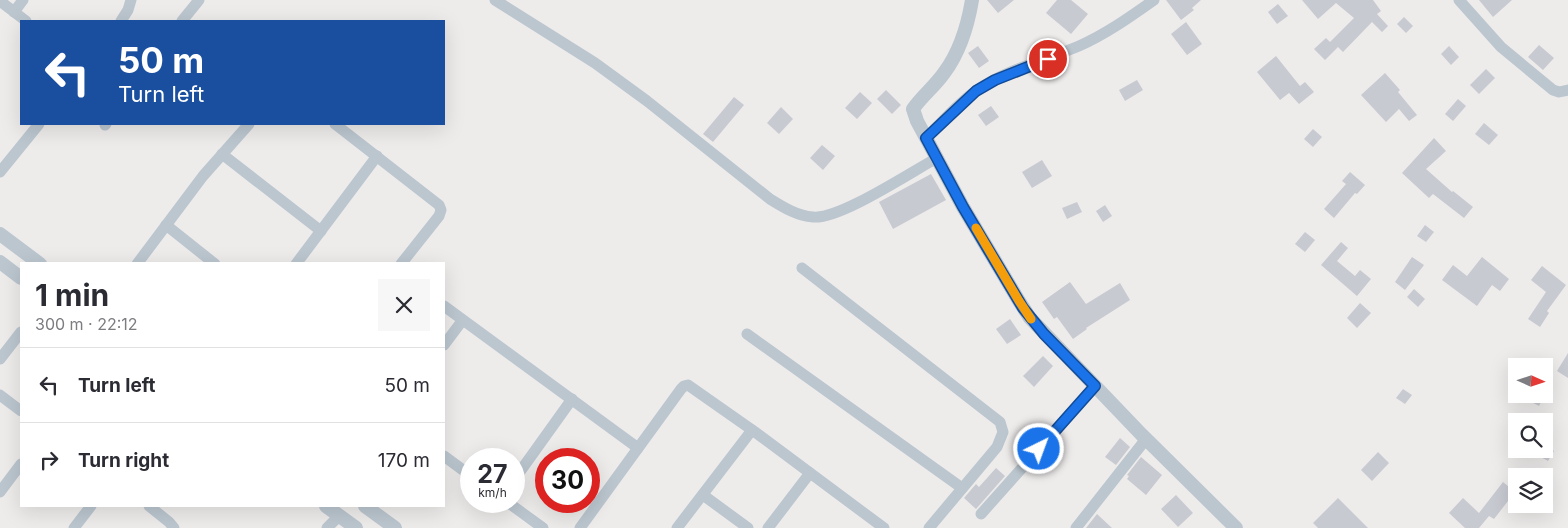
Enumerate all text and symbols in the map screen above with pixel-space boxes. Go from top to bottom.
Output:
pin [1027,38,1069,80]
text: 50 m [118,39,204,81]
icon: left [35,40,100,105]
icon: arrive [1034,45,1062,73]
text: Turn left [118,81,204,107]
text: 1 min [35,277,109,313]
button: close [378,279,430,331]
text: 300 m · 22:12 [35,314,138,334]
north arrow [1508,358,1552,402]
map controls [1508,358,1553,513]
icon: left [35,371,63,399]
text: Turn left [78,374,156,397]
text: 50 m [384,374,430,397]
button: search [1508,413,1553,458]
position arrow [1012,422,1064,474]
icon: right [35,446,63,474]
speed limit sign: 30 [535,448,600,513]
text: Turn right [78,449,169,472]
text: 170 m [378,449,430,472]
text: 27 [477,459,508,489]
button: layers [1508,468,1553,513]
text: km/h [478,485,507,500]

